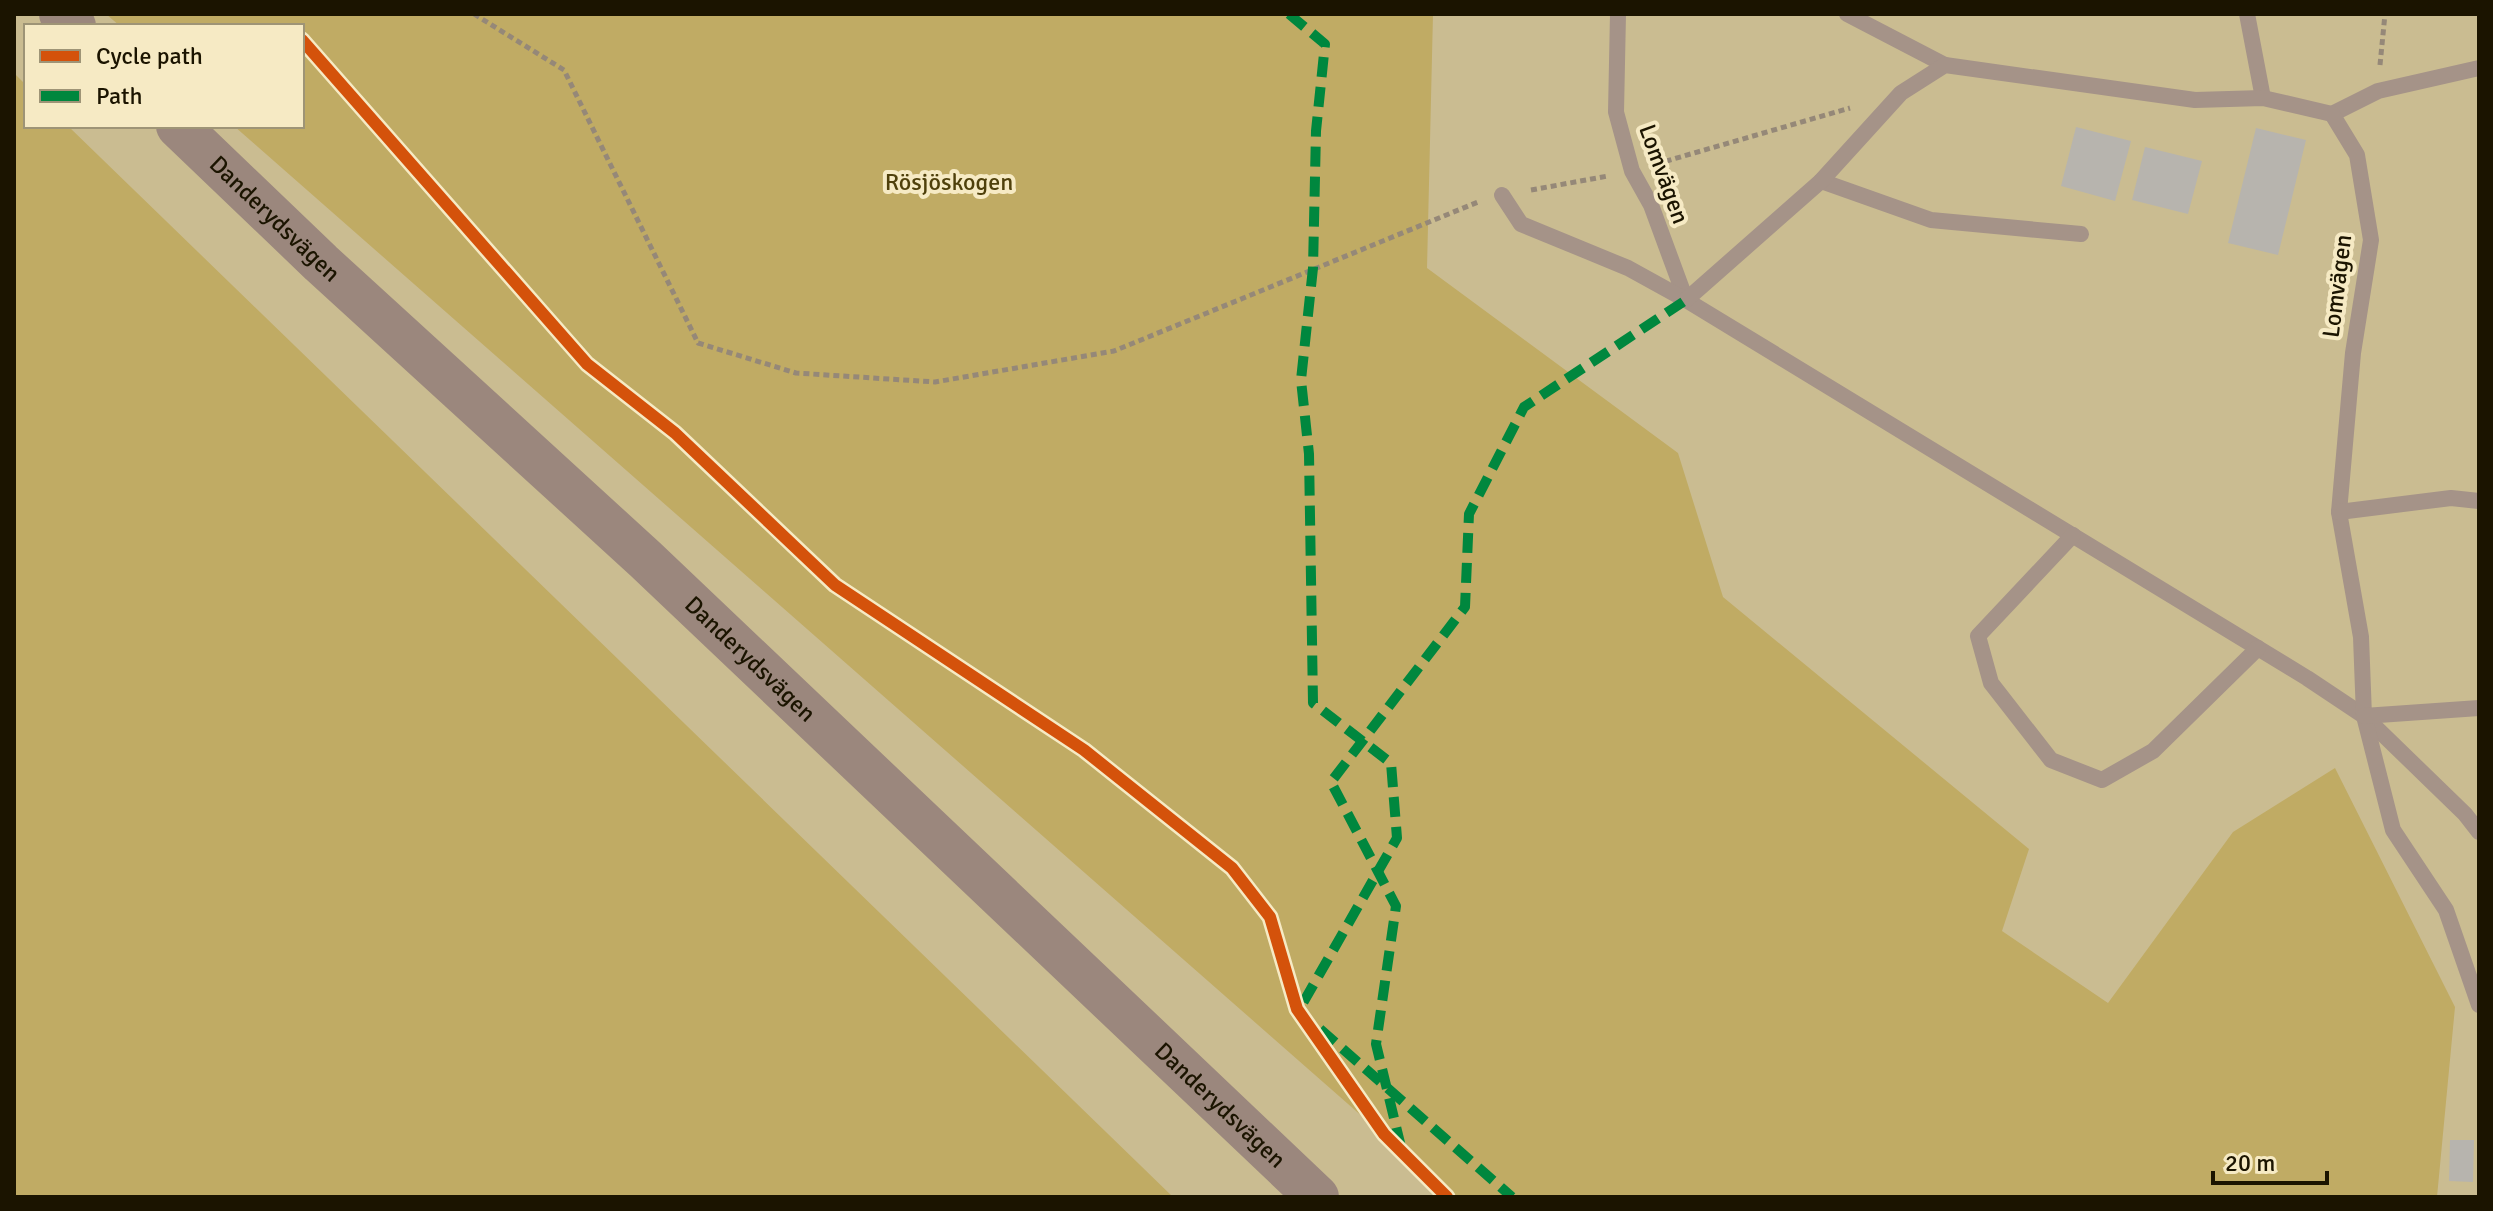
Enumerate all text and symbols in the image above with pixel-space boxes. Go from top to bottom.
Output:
legend [24,24,304,128]
text: Cycle path [96,41,203,71]
text: Path [96,81,142,111]
street label: Lomvägen [1632,120,1696,228]
street label: Danderydsvägen [203,149,347,288]
park label: Rösjöskogen [885,167,1013,197]
street label: Lomvägen [2316,233,2358,339]
street label: Danderydsvägen [678,590,822,728]
street label: Danderydsvägen [1148,1036,1292,1174]
scale bar [2213,1135,2327,1185]
text: 20 m [2225,1148,2275,1178]

